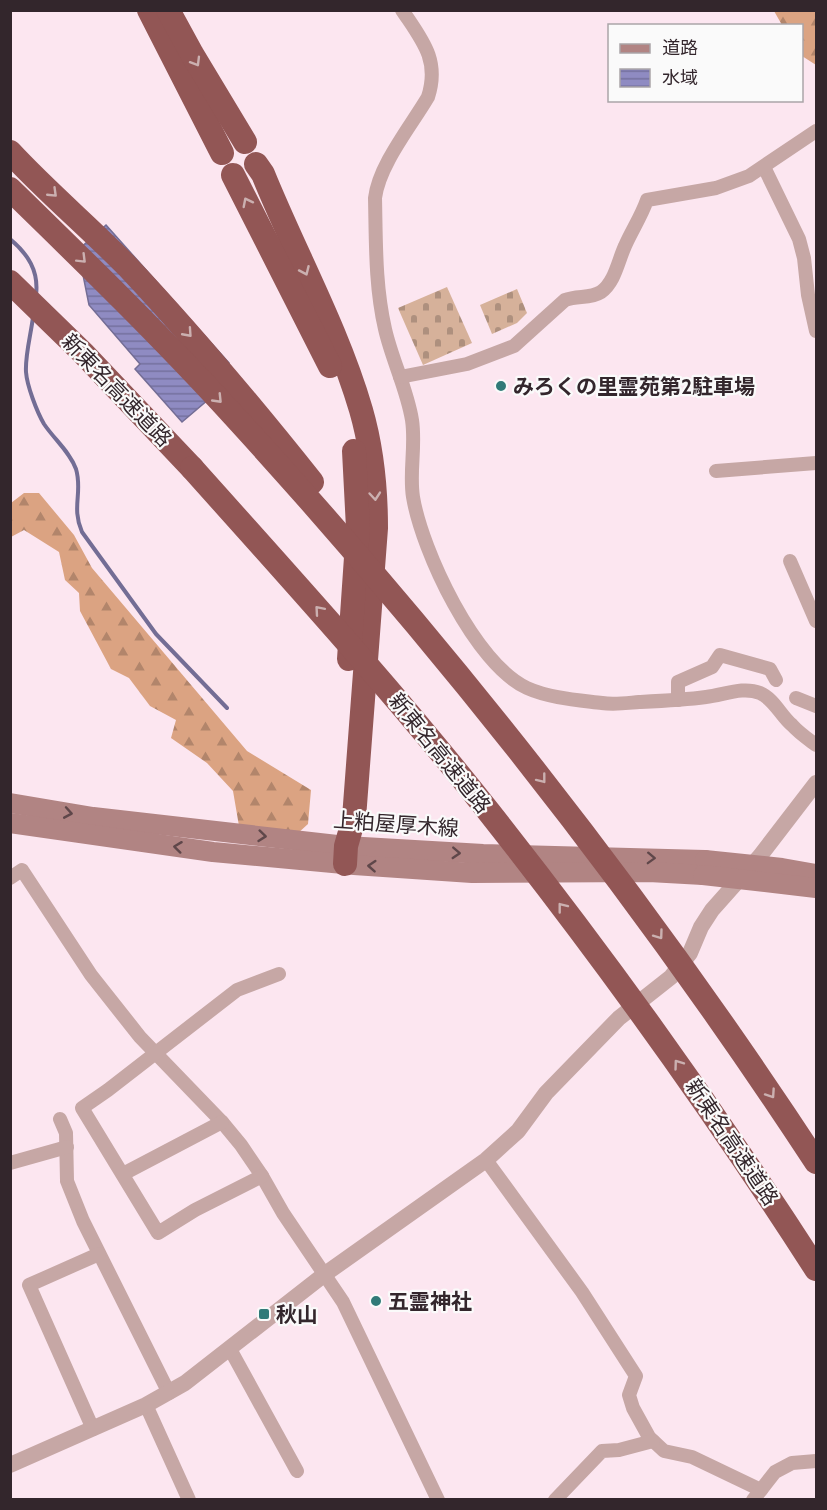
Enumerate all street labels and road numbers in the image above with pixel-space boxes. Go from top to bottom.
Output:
street label: 新東名高速道路 [57,328,177,452]
street label: 新東名高速道路 [384,688,496,818]
street label: 上粕屋厚木線 [332,807,460,841]
street label: 新東名高速道路 [681,1074,783,1210]

